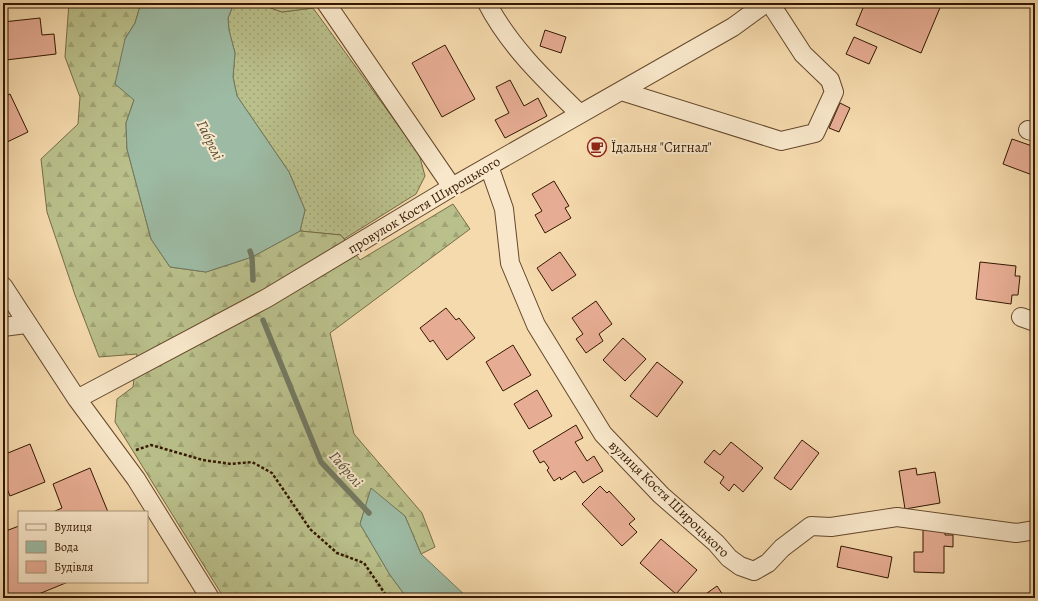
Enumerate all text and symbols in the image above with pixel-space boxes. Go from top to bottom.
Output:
water label: Габрелі [192,117,228,163]
cafe icon: Їдальня "Сигнал" [586,136,608,158]
place label: Їдальня "Сигнал" [611,138,712,157]
street label: провулок Костя Широцького [344,152,504,258]
street label: вулиця Костя Широцького [604,436,734,562]
water label: Габрелі [325,447,367,491]
legend [18,511,148,583]
text: Вулиця [54,519,92,535]
text: Вода [54,539,79,555]
text: Будівля [54,559,94,575]

